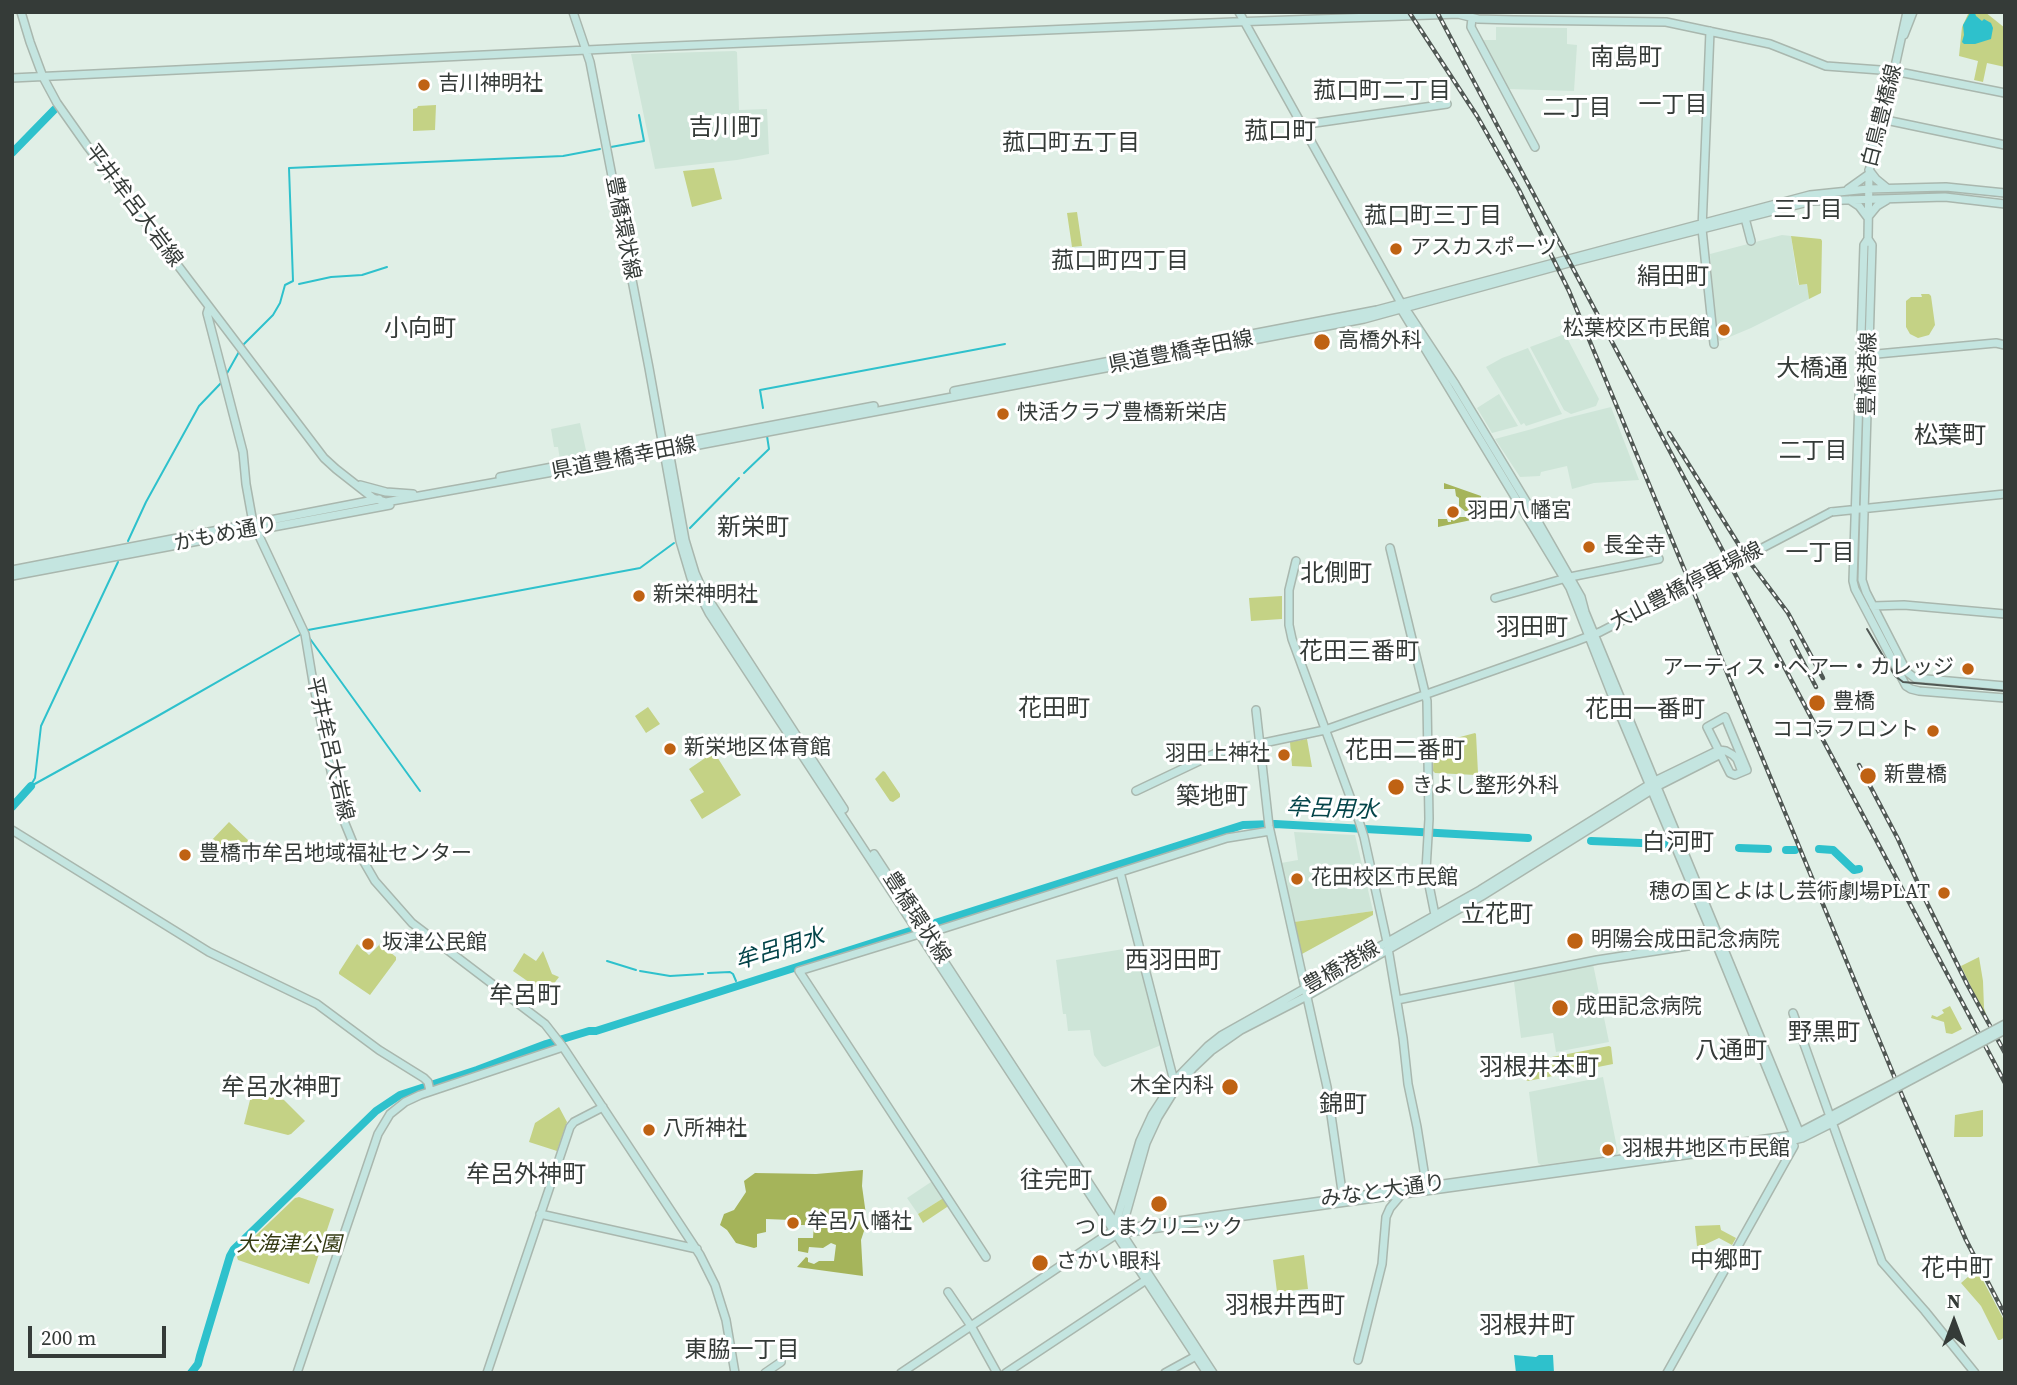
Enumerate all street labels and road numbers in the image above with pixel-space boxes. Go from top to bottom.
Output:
street label: 白鳥豊橋線 [1858,62,1908,170]
street label: 平井牟呂大岩線 [79,140,187,272]
street label: 豊橋環状線 [600,174,644,282]
street label: 県道豊橋幸田線 [1106,327,1256,379]
street label: 豊橋港線 [1856,332,1882,416]
street label: 県道豊橋幸田線 [549,433,699,485]
street label: かもめ通り [172,513,280,557]
street label: 大山豊橋停車場線 [1606,538,1768,636]
street label: 平井牟呂大岩線 [300,675,358,823]
street label: 豊橋環状線 [877,867,955,969]
street label: 豊橋港線 [1299,936,1385,1000]
street label: みなと大通り [1319,1171,1447,1213]

